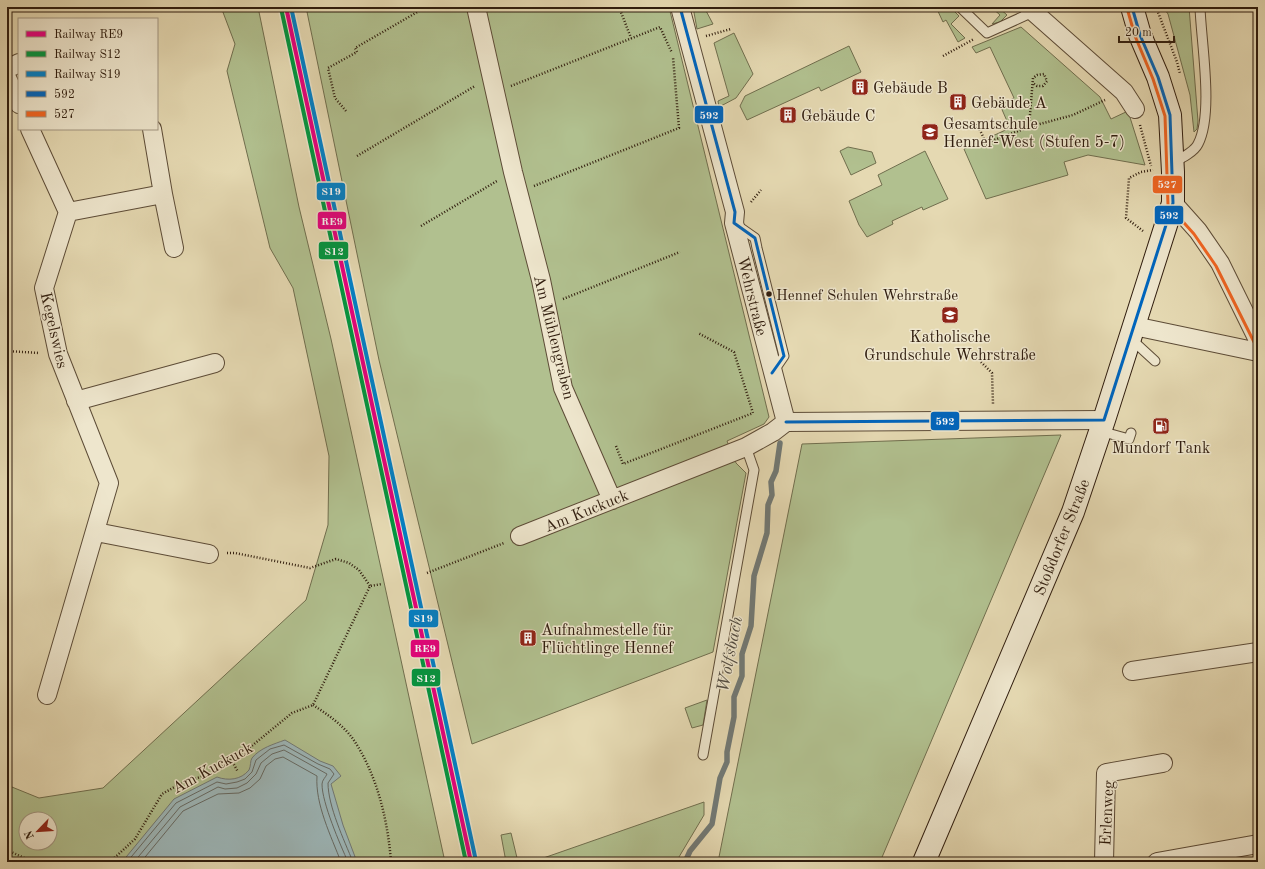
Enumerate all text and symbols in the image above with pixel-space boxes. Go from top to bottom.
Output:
legend [18,18,158,130]
scale bar [1119,18,1174,44]
text: 20 m [1125,27,1152,39]
text: Railway RE9 [54,29,123,41]
text: Railway S12 [54,49,121,61]
text: Railway S19 [54,69,121,81]
building icon: Gebäude B [850,77,870,97]
place label: Gebäude B [873,81,948,97]
text: 592 [54,88,75,101]
building icon: Gebäude A [948,92,968,112]
place label: Gebäude A [971,96,1047,112]
line badge: 592 [694,105,724,124]
building icon: Gebäude C [778,105,798,125]
text: 527 [54,108,75,121]
place label: Gebäude C [801,109,875,125]
text: 592 [699,111,719,122]
place label: Gesamtschule Hennef-West (Stufen 5-7) [943,117,1125,151]
school or university icon: Gesamtschule Hennef-West (Stufen 5-7) [920,122,940,142]
line badge: 527 [1152,175,1183,194]
text: 527 [1157,180,1177,191]
line badge: S19 [316,182,346,201]
text: S19 [321,187,341,198]
line badge: 592 [1154,205,1184,225]
line badge: RE9 [317,211,347,230]
text: 592 [1159,211,1179,222]
text: RE9 [321,217,343,228]
line badge: S12 [318,241,349,260]
text: S12 [324,247,344,258]
street label: Wehrstraße [734,255,769,338]
street label: Am Mühlengraben [530,274,576,402]
marker: Hennef Schulen Wehrstraße [764,289,774,299]
place label: Hennef Schulen Wehrstraße [776,289,958,304]
street label: Kegelswies [37,291,70,370]
school or university icon: Katholische Grundschule Wehrstraße [940,305,960,325]
place label: Katholische Grundschule Wehrstraße [864,330,1036,364]
line badge: 592 [930,411,960,431]
fuel station icon: Mundorf Tank [1151,416,1171,436]
text: 592 [935,417,955,428]
place label: Mundorf Tank [1112,441,1210,457]
street label: Stoßdorfer Straße [1032,477,1094,598]
street label: Am Kuckuck [542,488,631,536]
line badge: S19 [408,609,439,628]
text: S19 [413,614,433,625]
water label: Wolfsbach [715,615,746,694]
place label: Aufnahmestelle für Flüchtlinge Hennef [541,623,674,657]
building icon: Aufnahmestelle für Flüchtlinge Hennef [518,628,538,648]
line badge: RE9 [410,639,440,658]
text: RE9 [414,644,436,655]
line badge: S12 [411,668,441,687]
text: S12 [416,674,436,685]
street label: Am Kuckuck [170,740,256,797]
street label: Erlenweg [1098,780,1118,846]
north arrow [18,811,58,851]
text: N [23,828,37,841]

